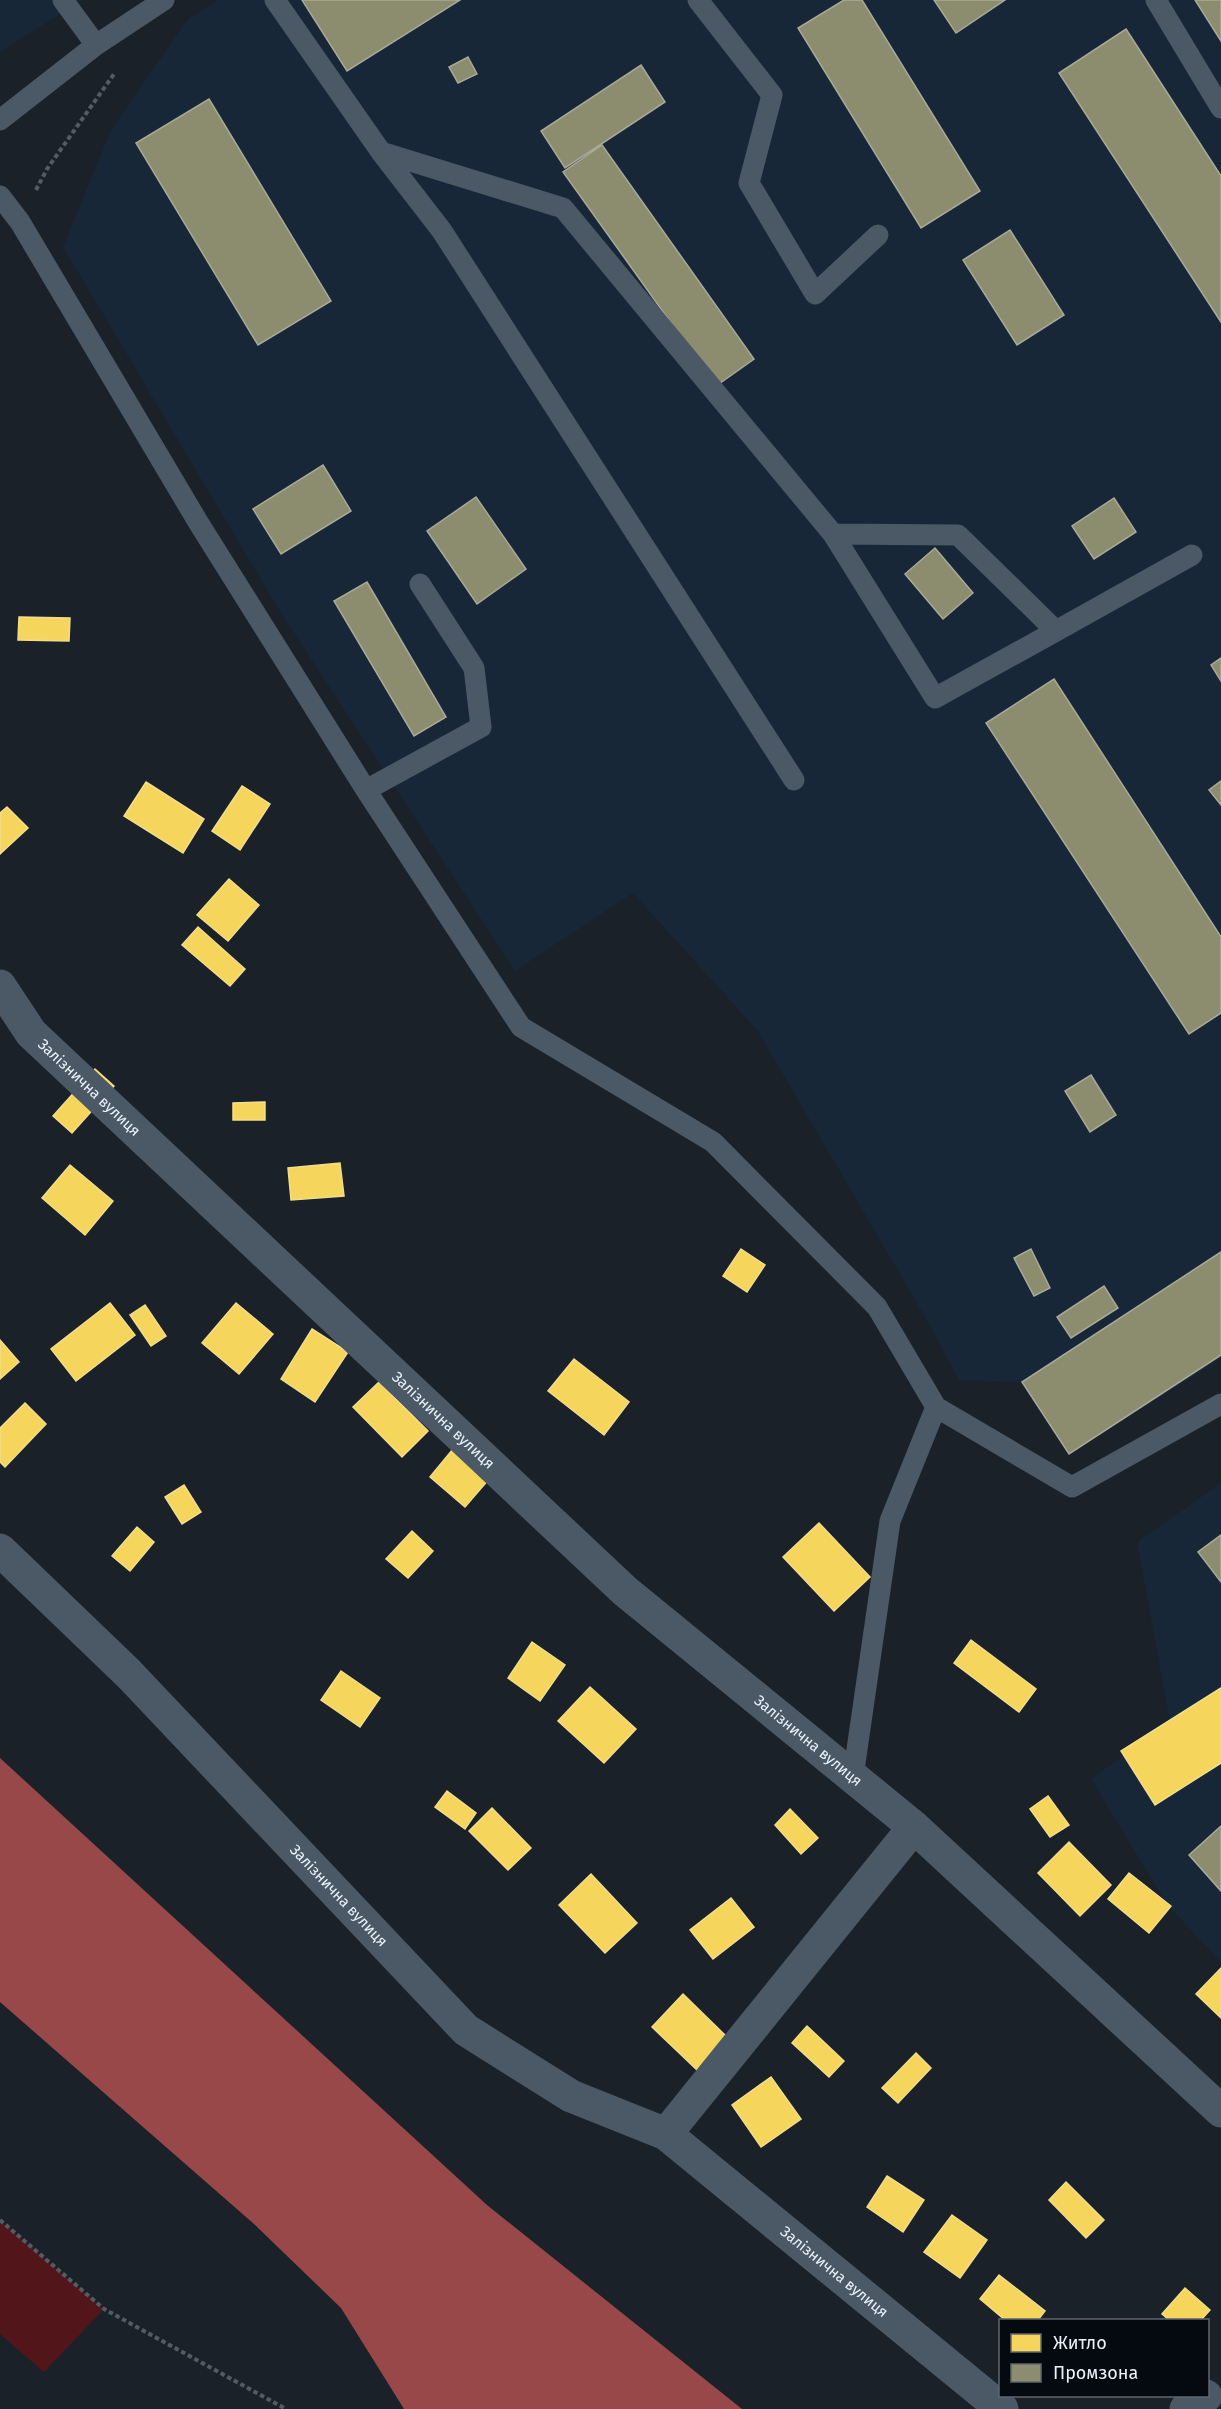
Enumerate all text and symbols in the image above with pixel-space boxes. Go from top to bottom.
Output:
street label: Залізнична вулиця [34,1035,144,1140]
street label: Залізнична вулиця [388,1368,498,1473]
street label: Залізнична вулиця [751,1691,866,1790]
street label: Залізнична вулиця [286,1841,391,1950]
street label: Залізнична вулиця [777,2222,892,2321]
legend [999,2319,1209,2397]
text: Житло [1053,2332,1107,2354]
text: Промзона [1053,2362,1138,2384]

